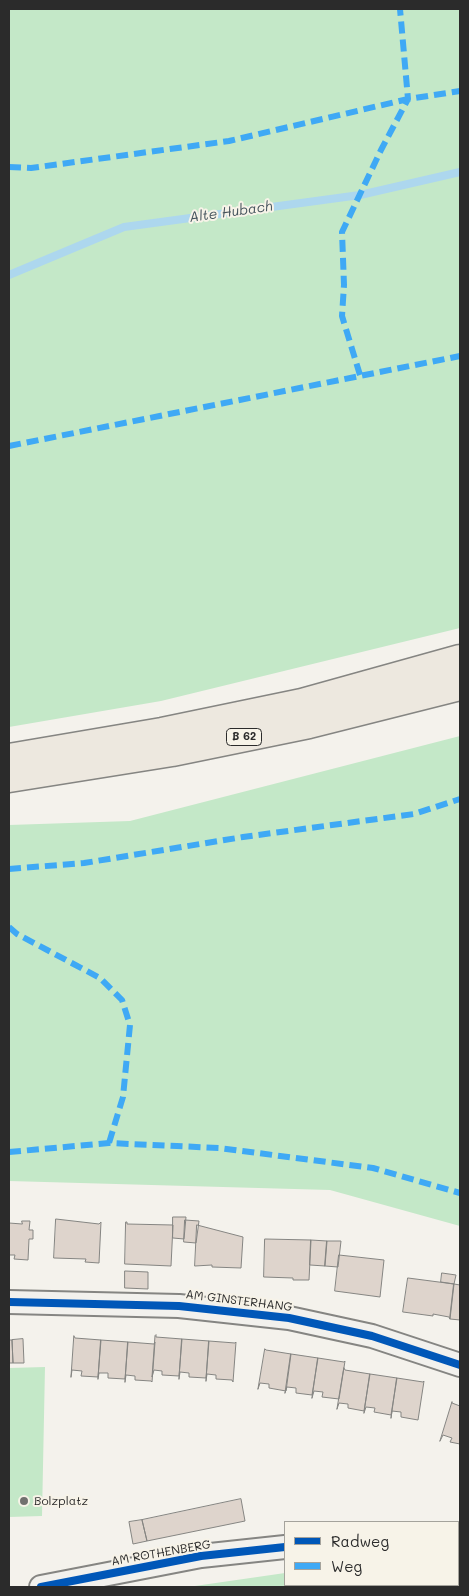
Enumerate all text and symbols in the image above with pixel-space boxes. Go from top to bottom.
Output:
water label: Alte Hubach [188,198,274,226]
road number: B 62 [226,729,262,746]
street label: AM GINSTERHANG [185,1287,293,1315]
place label: Bolzplatz [34,1494,88,1508]
marker: Bolzplatz [18,1495,30,1507]
legend [284,1521,459,1586]
text: Radweg [331,1531,389,1551]
street label: AM ROTHENBERG [110,1537,212,1569]
text: Weg [331,1556,362,1576]

